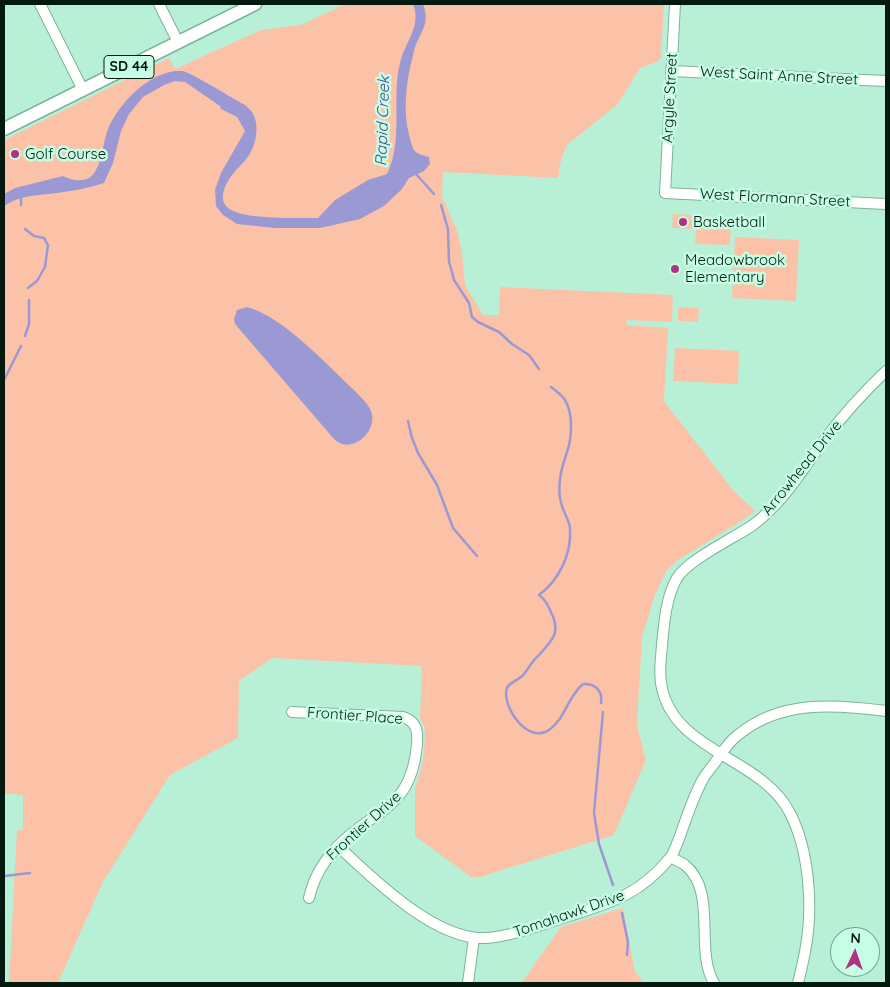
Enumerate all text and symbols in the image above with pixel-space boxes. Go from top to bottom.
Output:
street label: Argyle Street [659,53,681,143]
road number: SD 44 [104,56,154,78]
street label: West Saint Anne Street [700,63,858,89]
water label: Rapid Creek [372,75,394,167]
place label: Golf Course [25,145,106,163]
marker: Golf Course [9,148,21,160]
street label: West Flormann Street [699,185,851,211]
place label: Basketball [693,213,765,231]
marker: Basketball [677,216,689,228]
place label: Meadowbrook Elementary [685,251,785,286]
marker: Meadowbrook Elementary [669,263,681,275]
street label: Arrowhead Drive [758,417,846,519]
street label: Frontier Place [307,704,403,728]
street label: Frontier Drive [323,788,405,864]
street label: Tomahawk Drive [511,887,627,941]
north arrow [830,927,880,977]
text: N [850,929,861,947]

